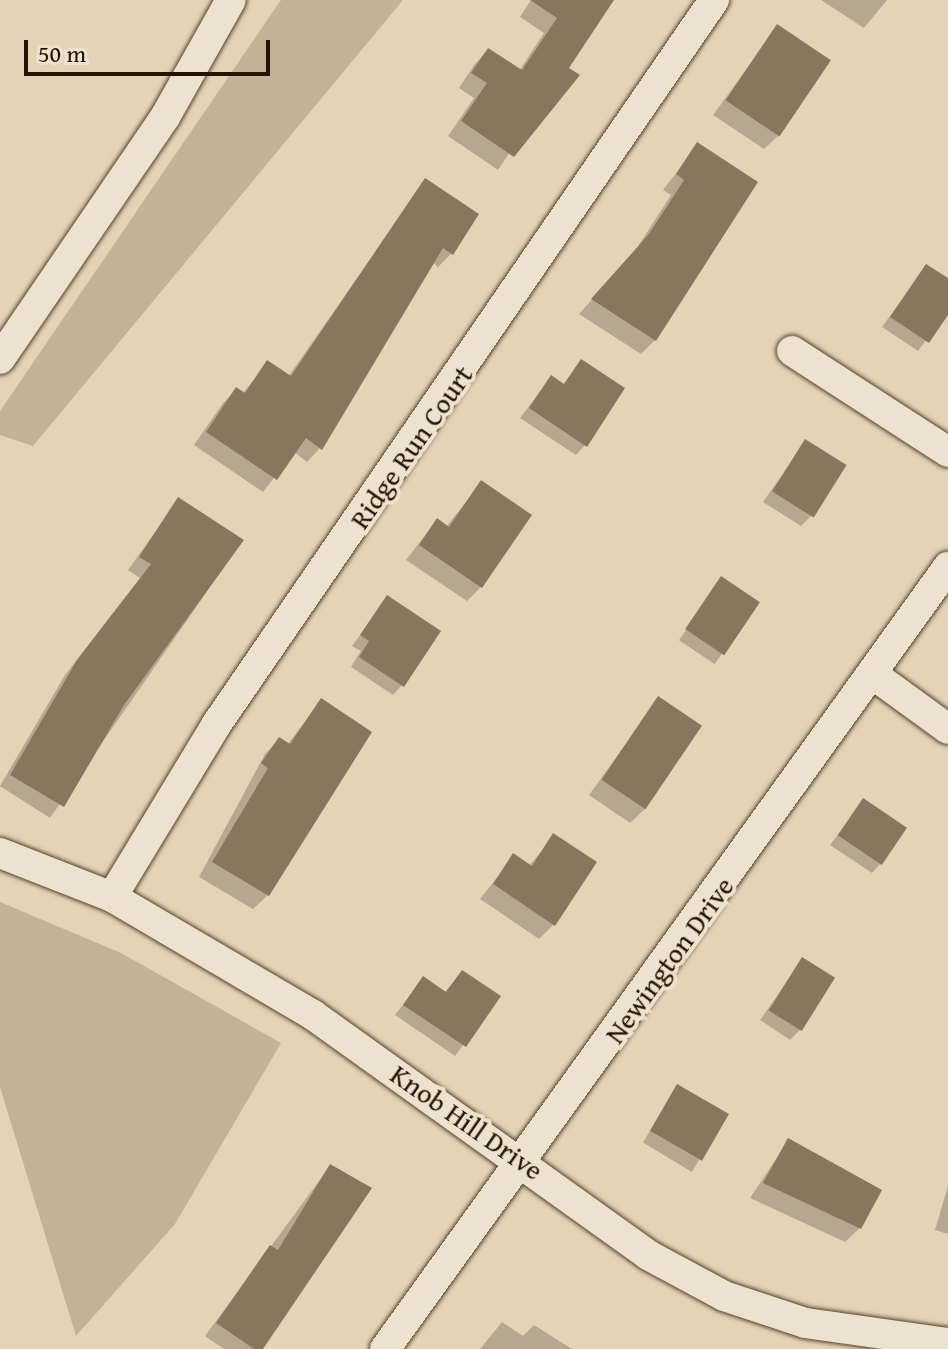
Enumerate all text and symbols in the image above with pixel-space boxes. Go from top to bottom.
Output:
scale bar [28,24,274,74]
text: 50 m [38,36,86,71]
street label: Ridge Run Court [342,359,480,535]
street label: Newington Drive [597,870,741,1050]
street label: Knob Hill Drive [384,1057,550,1187]

